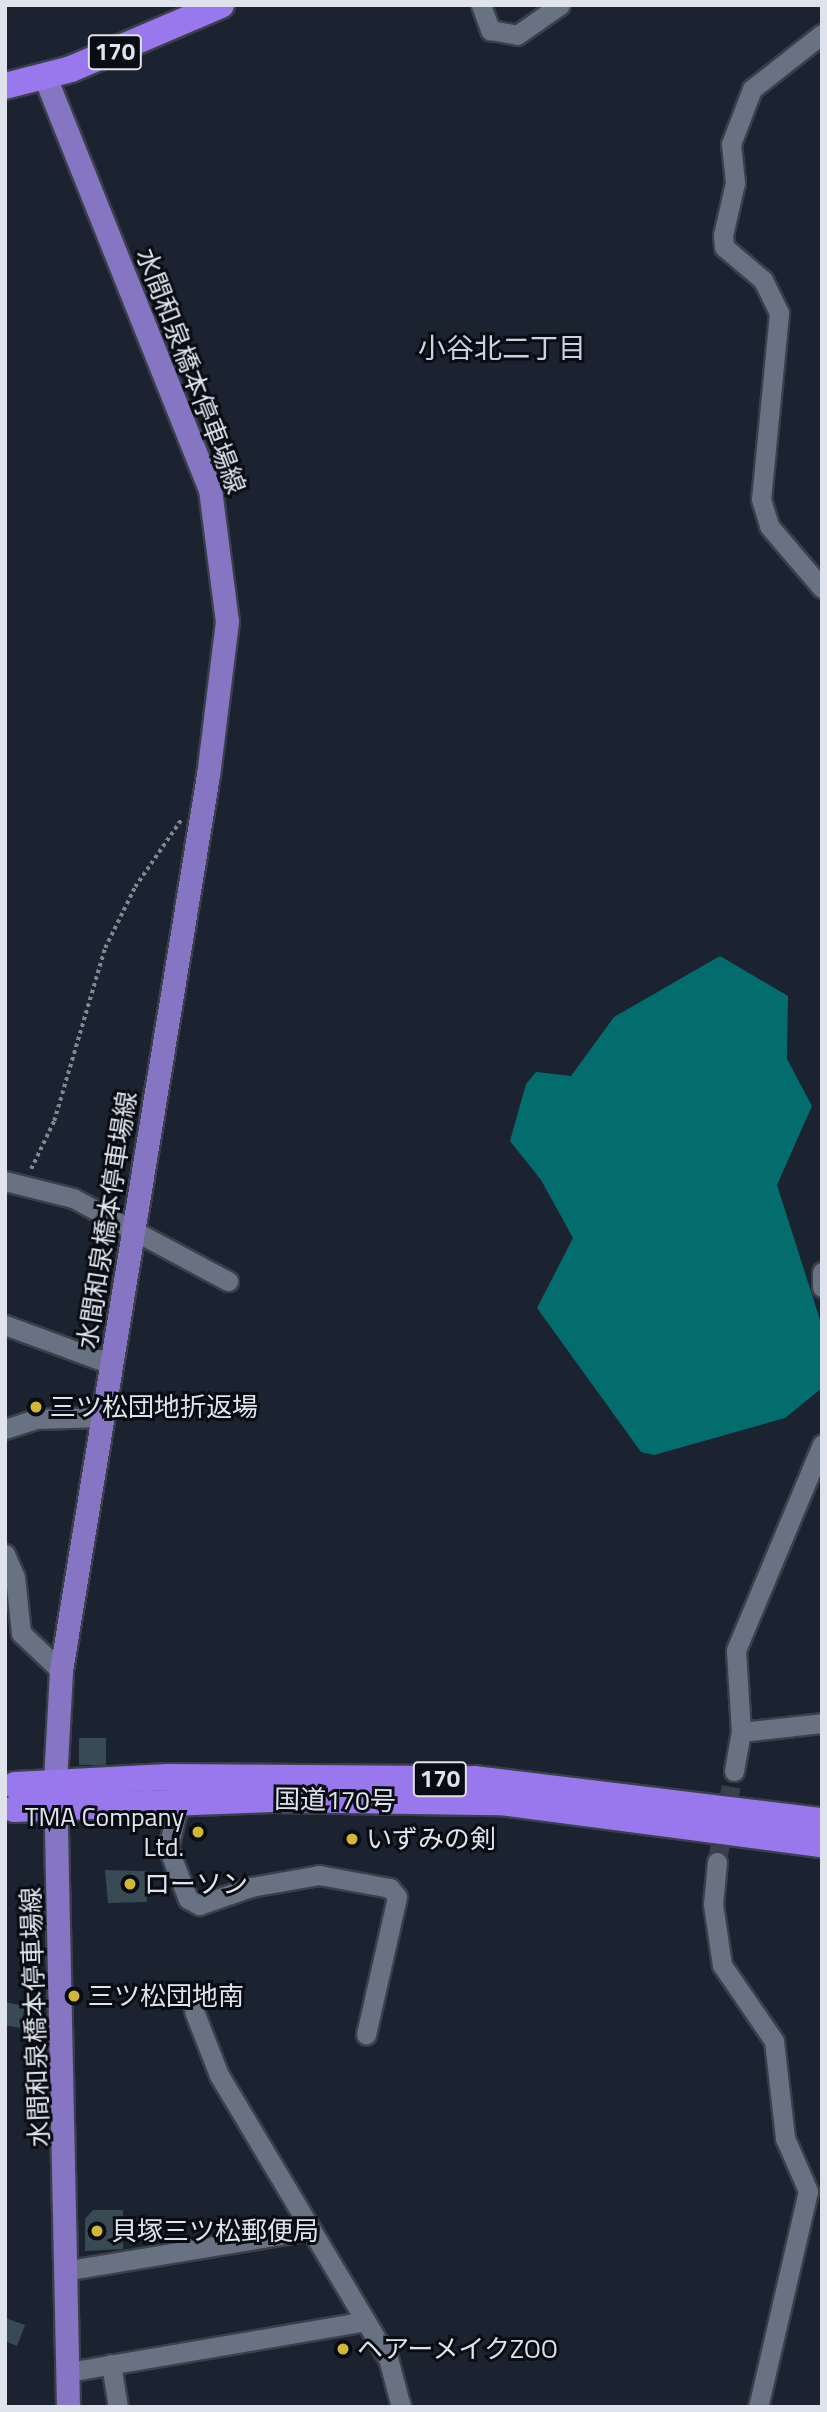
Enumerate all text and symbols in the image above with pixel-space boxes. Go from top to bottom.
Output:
road number: 170 [87,32,143,72]
street label: 水間和泉橋本停車場線 [130,244,252,498]
district label: 小谷北二丁目 [418,331,586,365]
street label: 水間和泉橋本停車場線 [71,1089,143,1351]
place label: 三ツ松団地折返場 [50,1391,258,1423]
marker: 三ツ松団地折返場 [28,1399,44,1415]
road number: 170 [412,1758,468,1800]
street label: 国道170号 [274,1783,396,1817]
place label: TMA Company Ltd. [25,1801,184,1862]
place label: いずみの剣 [366,1823,496,1855]
marker: TMA Company Ltd. [190,1824,206,1840]
marker: いずみの剣 [344,1831,360,1847]
place label: ローソン [144,1868,248,1900]
marker: ローソン [122,1876,138,1892]
street label: 水間和泉橋本停車場線 [15,1887,55,2147]
place label: 三ツ松団地南 [88,1980,244,2012]
marker: 三ツ松団地南 [66,1988,82,2004]
place label: 貝塚三ツ松郵便局 [111,2215,319,2247]
marker: 貝塚三ツ松郵便局 [89,2223,105,2239]
place label: ヘアーメイクZOO [357,2333,560,2365]
marker: ヘアーメイクZOO [335,2341,351,2357]

